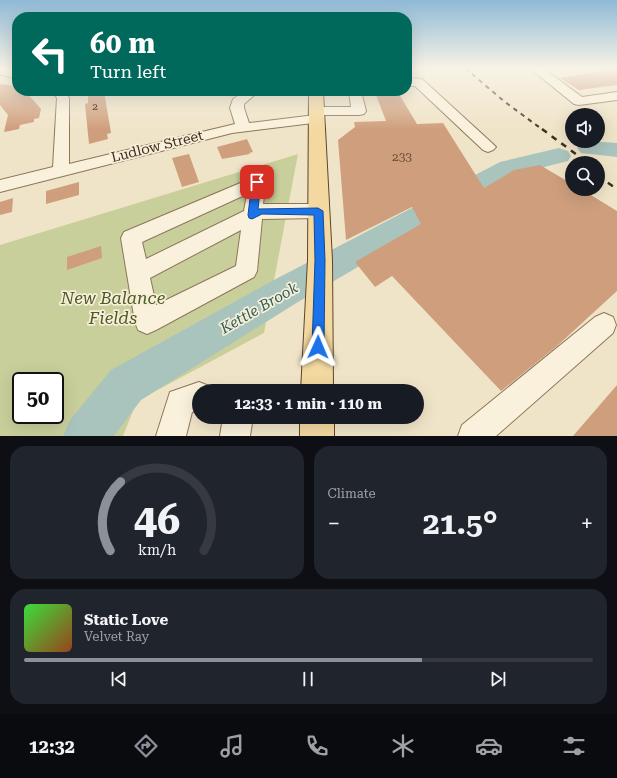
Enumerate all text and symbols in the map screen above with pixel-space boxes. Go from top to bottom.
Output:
text: 60 m [90,27,155,60]
icon: left [24,28,76,80]
text: Turn left [90,61,166,82]
house number: 2 [92,101,98,112]
map controls [565,108,605,196]
button: sound [565,108,605,148]
street label: Ludlow Street [109,127,205,165]
house number: 233 [392,150,412,164]
button: search [565,156,605,196]
pin [240,165,274,199]
icon: arrive [246,171,268,193]
water label: Kettle Brook [216,278,302,338]
park label: New Balance Fields [60,288,166,328]
position arrow [297,326,339,368]
speed limit sign: 50 [12,372,64,424]
text: 12:33 · 1 min · 110 m [234,395,382,413]
text: Climate [328,486,376,501]
text: 46 [133,494,180,543]
text: 21.5° [423,506,498,541]
text: − [328,511,340,536]
text: + [581,511,593,536]
text: km/h [138,541,176,557]
text: Static Love [84,611,168,629]
text: Velvet Ray [84,629,149,644]
icon: previous [108,668,130,690]
icon: pause [297,668,319,690]
icon: next [487,668,509,690]
icon: directions [132,732,160,760]
icon: music [218,732,246,760]
icon: phone [303,732,331,760]
icon: climate [389,732,417,760]
icon: car [475,732,503,760]
icon: filters [560,732,588,760]
text: 12:32 [29,736,75,757]

